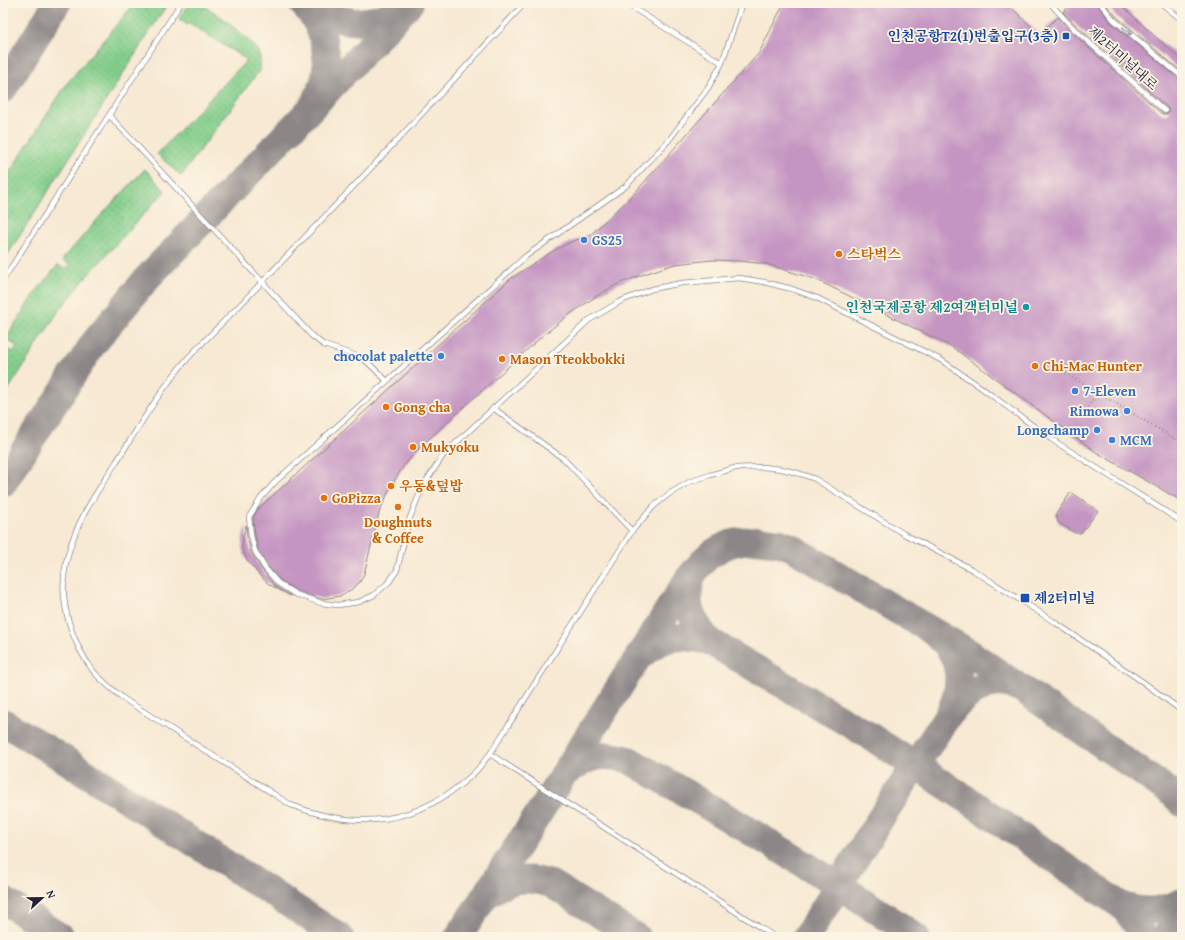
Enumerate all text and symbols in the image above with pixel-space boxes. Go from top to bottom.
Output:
street label: 제2터미널대로 [1084,21,1163,95]
place label: 인천공항T2(1)번출입구(3층) [887,26,1058,46]
one-way arrow [1122,26,1132,35]
marker: 인천공항T2(1)번출입구(3층) [1061,31,1071,41]
place label: GS25 [592,230,622,250]
marker: GS25 [579,235,589,245]
place label: 스타벅스 [847,244,902,264]
marker: 스타벅스 [834,249,844,259]
place label: 인천국제공항 제2여객터미널 [845,297,1018,317]
marker: 인천국제공항 제2여객터미널 [1021,302,1031,312]
place label: chocolat palette [333,346,433,366]
place label: Mason Tteokbokki [510,349,626,369]
marker: chocolat palette [436,351,446,361]
marker: Mason Tteokbokki [497,354,507,364]
place label: Chi-Mac Hunter [1043,356,1143,376]
marker: Chi-Mac Hunter [1030,361,1040,371]
place label: 7-Eleven [1083,381,1137,401]
marker: 7-Eleven [1070,386,1080,396]
place label: Gong cha [394,397,451,417]
place label: Rimowa [1070,401,1120,421]
marker: Gong cha [381,402,391,412]
marker: Rimowa [1122,406,1132,416]
place label: Longchamp [1017,420,1089,440]
marker: Longchamp [1092,425,1102,435]
place label: MCM [1120,430,1152,450]
marker: MCM [1107,435,1117,445]
place label: Mukyoku [421,437,479,457]
marker: Mukyoku [408,442,418,452]
place label: 우동&덮밥 [399,476,463,496]
marker: 우동&덮밥 [386,481,396,491]
place label: GoPizza [332,488,382,508]
marker: GoPizza [319,493,329,503]
marker: Doughnuts & Coffee [393,502,403,512]
place label: Doughnuts & Coffee [364,512,432,548]
place label: 제2터미널 [1034,588,1095,608]
marker: 제2터미널 [1019,592,1031,604]
north arrow [22,878,62,918]
text: N [42,888,60,901]

